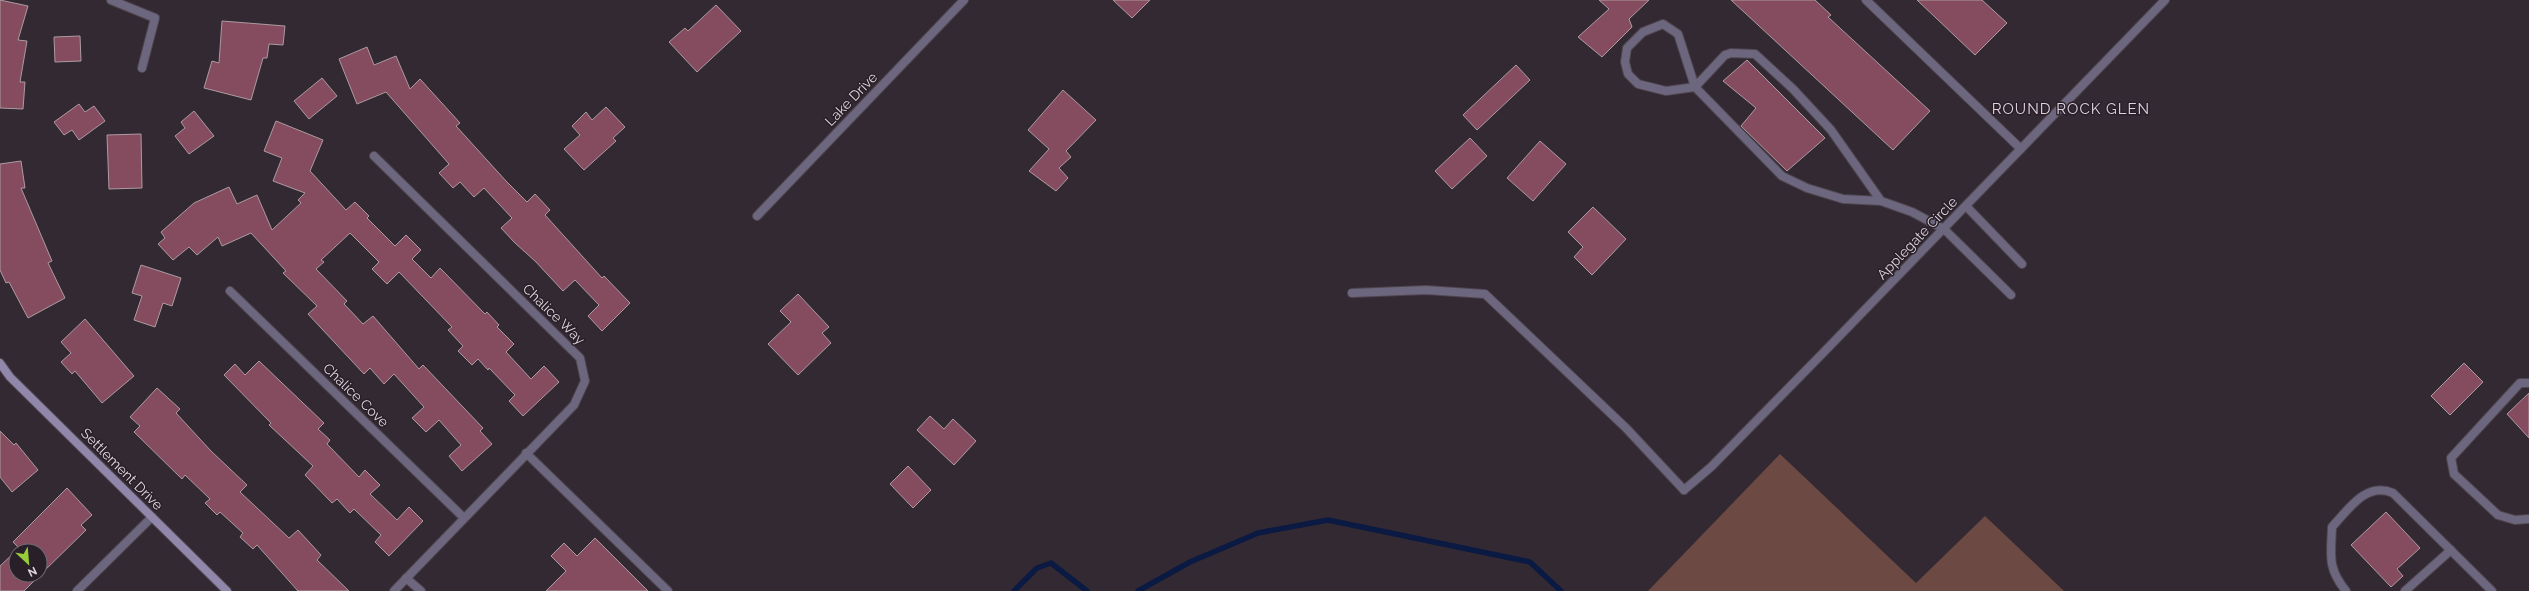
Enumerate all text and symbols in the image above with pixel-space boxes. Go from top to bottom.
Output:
street label: Lake Drive [822,69,880,129]
district label: ROUND ROCK GLEN [1992,100,2150,118]
street label: Applegate Circle [1874,193,1960,283]
street label: Chalice Way [520,280,589,348]
street label: Chalice Cove [320,360,392,430]
street label: Settlement Drive [78,425,166,513]
north arrow [8,543,48,583]
text: N [26,564,39,579]

